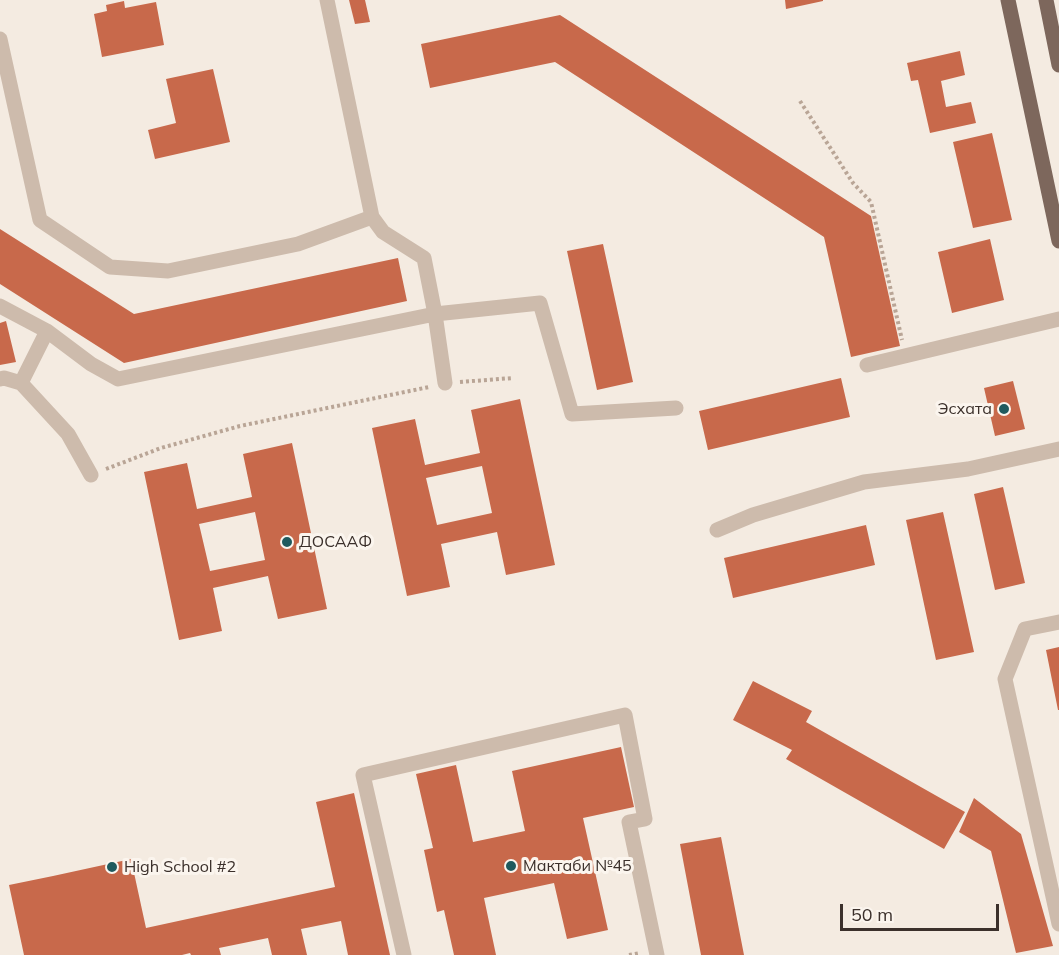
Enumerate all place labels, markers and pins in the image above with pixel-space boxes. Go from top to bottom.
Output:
place label: Эсхата [937,399,992,419]
marker: Эсхата [997,402,1011,416]
place label: ДОСААФ [299,532,372,552]
marker: ДОСААФ [280,535,294,549]
place label: Мактаби №45 [523,856,632,876]
place label: High School #2 [124,857,236,877]
marker: Мактаби №45 [504,859,518,873]
marker: High School #2 [105,860,119,874]

